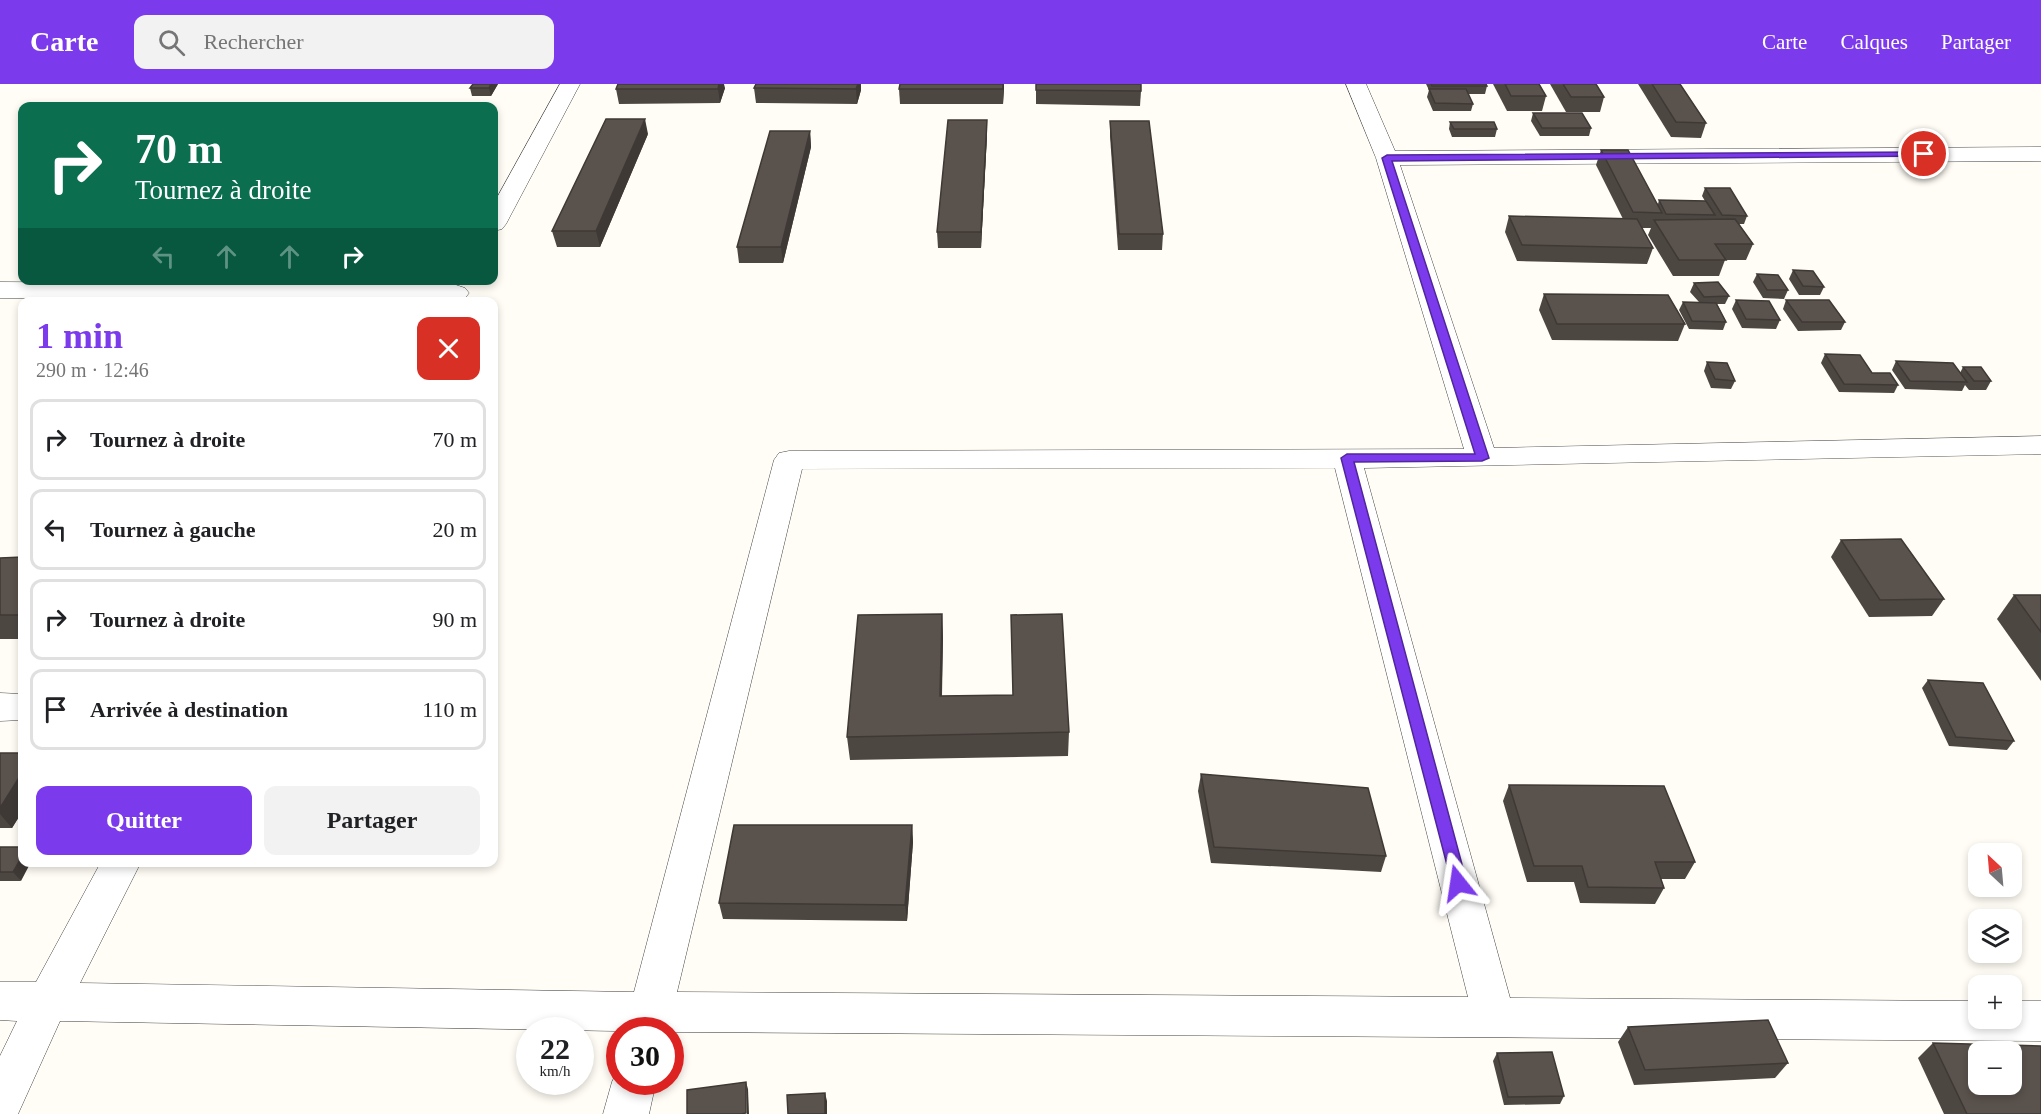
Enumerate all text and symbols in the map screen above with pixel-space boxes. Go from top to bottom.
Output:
search box [134,15,554,69]
text: Carte [30,26,98,57]
icon: search [155,26,188,59]
text: Rechercher [203,29,304,54]
text: Carte [1762,30,1807,54]
text: Calques [1840,30,1908,54]
text: Partager [1941,30,2011,54]
icon: right [36,126,114,204]
text: 70 m [135,126,223,172]
pin [1898,128,1949,179]
icon: arrive [1907,137,1940,170]
text: Tournez à droite [135,175,312,205]
icon: left [147,240,180,273]
icon: ahead [210,240,243,273]
icon: ahead [273,240,306,273]
icon: right [336,240,369,273]
text: 1 min [36,316,123,356]
button: close [417,317,480,380]
text: 290 m · 12:46 [36,359,149,381]
icon: right [39,423,72,456]
text: Tournez à droite [90,427,245,452]
text: 70 m [432,427,477,452]
icon: left [39,513,72,546]
text: Tournez à gauche [90,517,255,542]
text: 20 m [432,517,477,542]
icon: right [39,603,72,636]
text: Tournez à droite [90,607,245,632]
text: 90 m [432,607,477,632]
icon: arrive [39,693,72,726]
text: Arrivée à destination [90,697,288,722]
text: 110 m [422,697,477,722]
button: Quitter [36,786,252,855]
button: Partager [264,786,480,855]
north arrow [1968,843,2022,897]
map controls [1968,843,2022,1095]
position arrow [1426,851,1490,915]
button: layers [1968,909,2022,963]
button: + [1968,975,2022,1029]
speed limit sign: 30 [606,1017,684,1095]
text: 22 [540,1032,570,1065]
button: − [1968,1041,2022,1095]
text: km/h [540,1063,570,1079]

